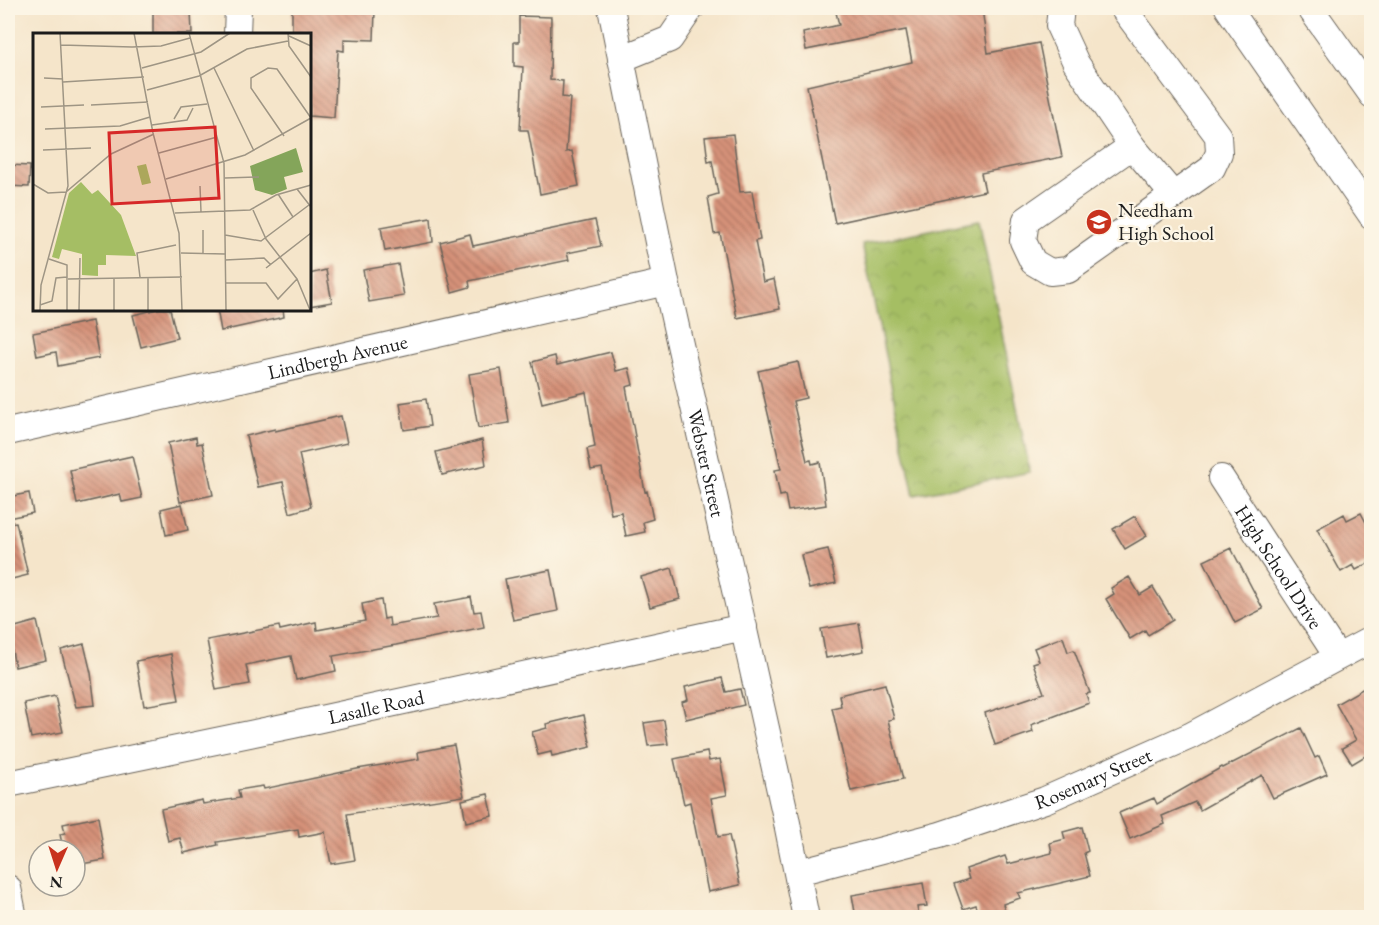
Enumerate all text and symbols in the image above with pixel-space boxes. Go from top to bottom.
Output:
inset map [33,33,310,310]
place label: Needham High School [1118,197,1214,246]
school or university icon: Needham High School [1084,207,1114,237]
street label: Lindbergh Avenue [265,328,410,385]
street label: Webster Street [682,407,731,520]
street label: High School Drive [1229,500,1329,634]
street label: Lasalle Road [326,684,427,730]
street label: Rosemary Street [1031,741,1156,816]
north arrow [27,838,87,898]
text: N [49,872,63,893]

